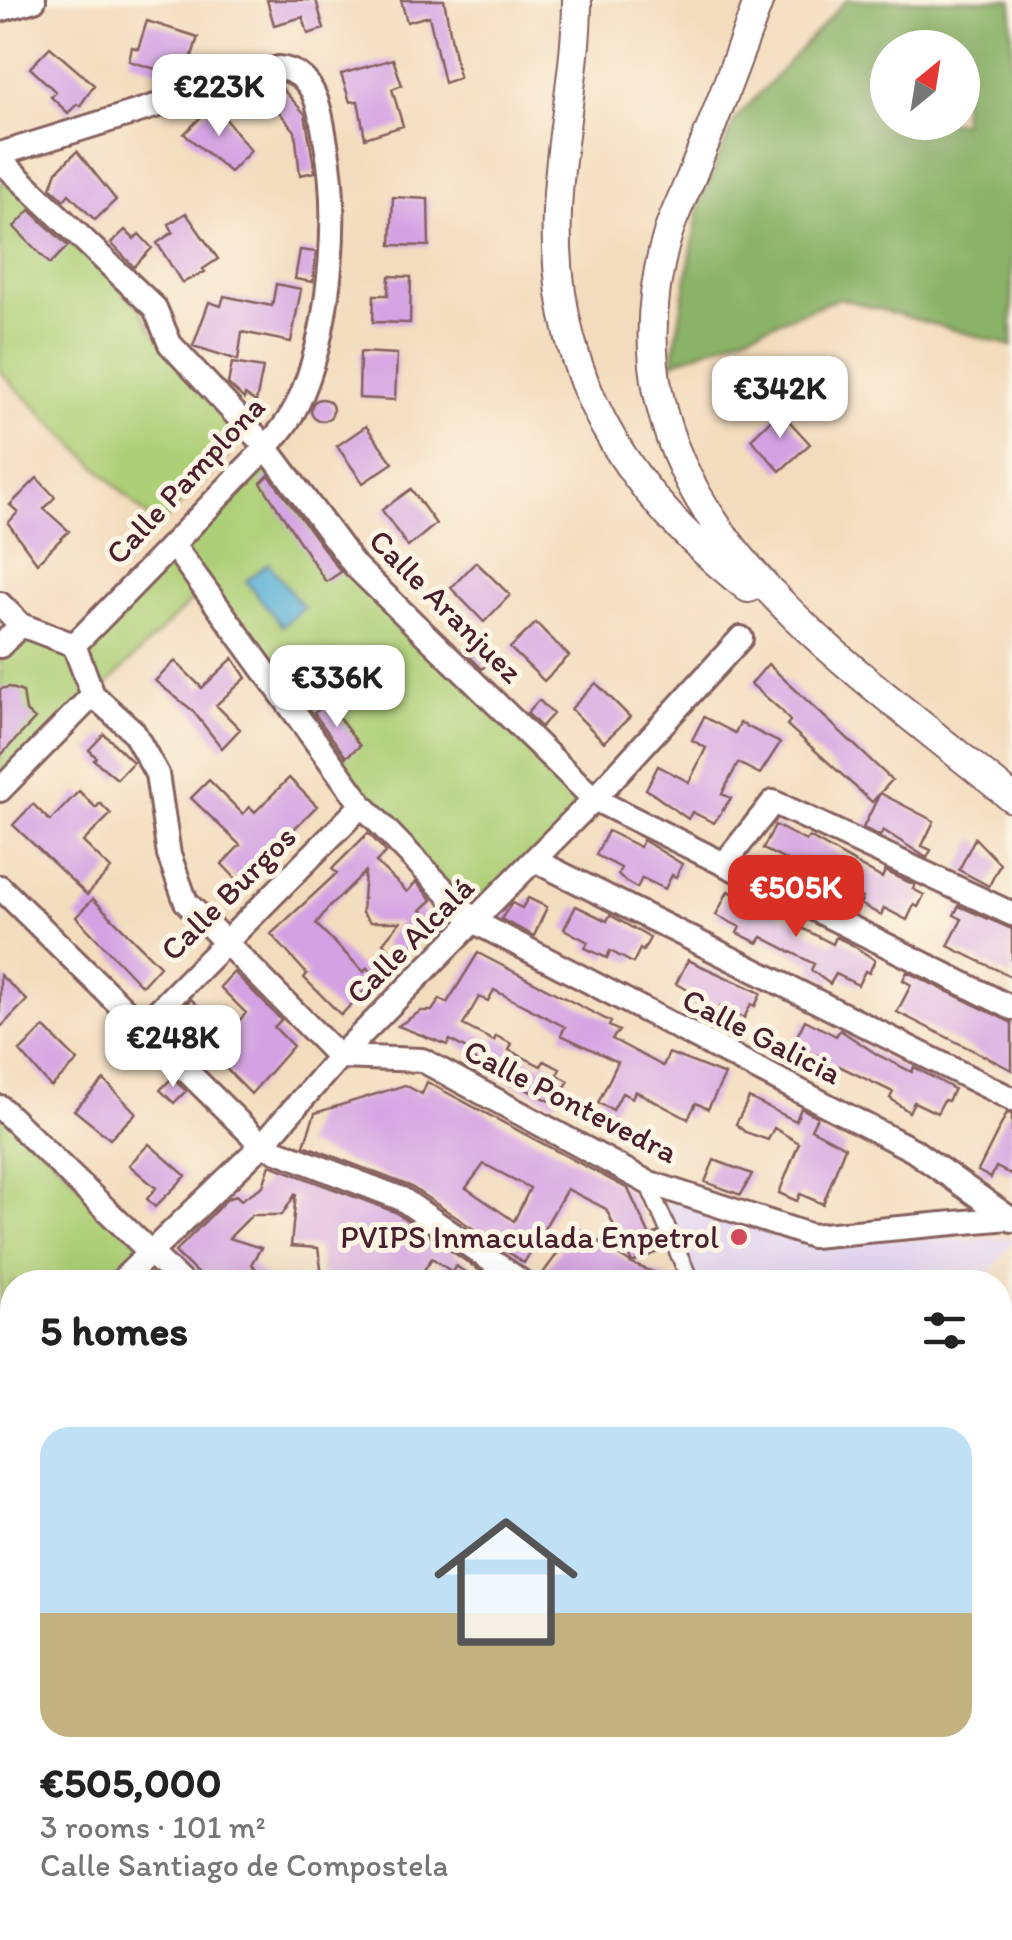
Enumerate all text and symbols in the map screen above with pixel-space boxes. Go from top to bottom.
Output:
north arrow [870,30,980,140]
map controls [870,30,980,140]
pin: €223K [149,54,289,139]
text: €223K [174,67,264,105]
pin: €342K [710,356,850,441]
text: €342K [734,369,826,407]
street label: Calle Pamplona [98,388,273,572]
street label: Calle Aranjuez [361,521,531,691]
pin: €336K [267,645,407,730]
text: €336K [292,658,382,696]
street label: Calle Burgos [153,818,303,968]
pin: €505K [726,855,866,940]
street label: Calle Alcalá [338,868,482,1012]
text: €505K [750,868,842,906]
street label: Calle Galicia [676,980,848,1092]
pin: €248K [103,1005,243,1090]
text: €248K [127,1018,219,1056]
street label: Calle Pontevedra [458,1031,684,1171]
place label: PVIPS Inmaculada Enpetrol [340,1218,719,1256]
marker: PVIPS Inmaculada Enpetrol [728,1226,750,1248]
icon: filters [917,1303,972,1358]
text: 5 homes [40,1305,188,1356]
icon: home [416,1492,596,1672]
text: €505,000 [40,1757,222,1808]
text: 3 rooms · 101 m² [40,1808,266,1846]
text: Calle Santiago de Compostela [40,1846,448,1884]

